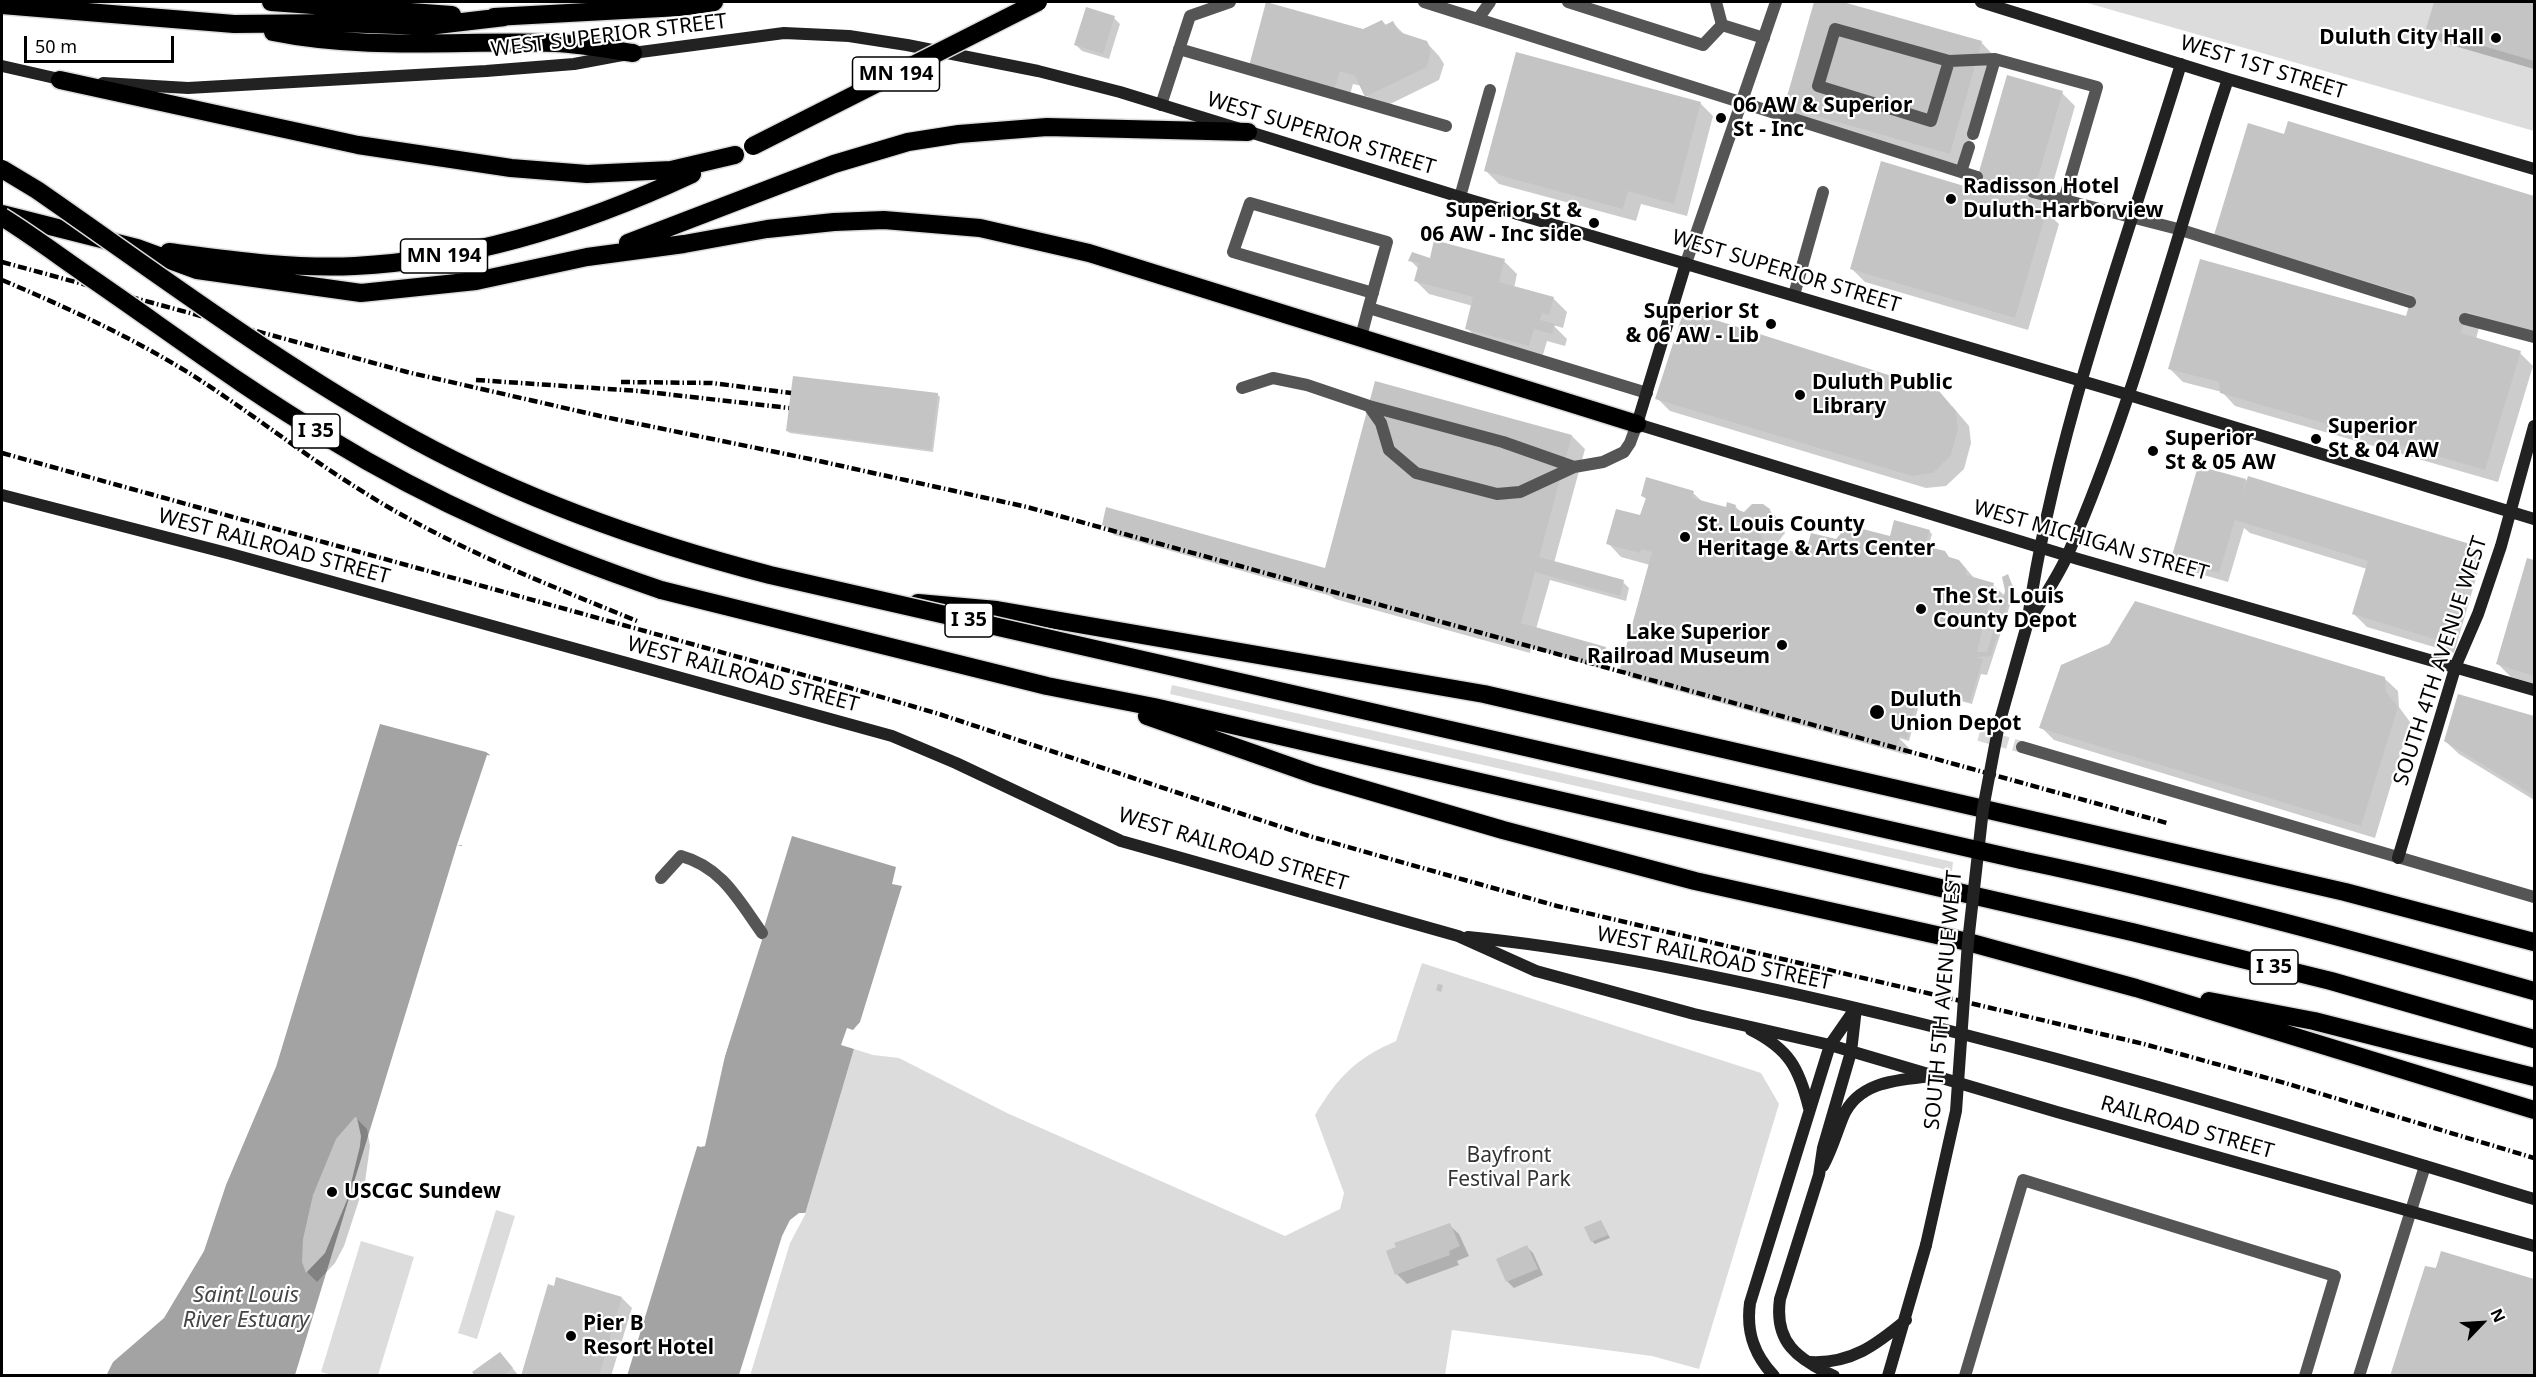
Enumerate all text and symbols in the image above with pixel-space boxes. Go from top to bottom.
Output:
street label: WEST SUPERIOR STREET [490,9,728,63]
scale bar [27,24,177,62]
place label: Duluth City Hall [2319,25,2484,51]
street label: WEST 1ST STREET [2177,31,2349,105]
marker: Duluth City Hall [2489,31,2503,45]
text: 50 m [35,34,77,58]
road number: MN 194 [852,57,940,91]
street label: WEST SUPERIOR STREET [1204,87,1438,181]
place label: 06 AW & Superior St - Inc [1733,93,1912,143]
marker: 06 AW & Superior St - Inc [1714,111,1728,125]
place label: Radisson Hotel Duluth-Harborview [1963,174,2164,224]
marker: Radisson Hotel Duluth-Harborview [1944,192,1958,206]
place label: Superior St & 06 AW - Inc side [1420,198,1582,248]
marker: Superior St & 06 AW - Inc side [1587,216,1601,230]
street label: WEST SUPERIOR STREET [1669,225,1903,319]
road number: MN 194 [400,239,488,273]
place label: Superior St & 06 AW - Lib [1625,299,1759,349]
marker: Superior St & 06 AW - Lib [1764,317,1778,331]
place label: Duluth Public Library [1812,370,1952,420]
marker: Duluth Public Library [1793,388,1807,402]
road number: I 35 [292,414,340,448]
place label: Superior St & 04 AW [2328,414,2439,464]
place label: Superior St & 05 AW [2165,426,2276,476]
marker: Superior St & 04 AW [2309,432,2323,446]
marker: Superior St & 05 AW [2146,444,2160,458]
street label: WEST MICHIGAN STREET [1971,495,2211,587]
street label: WEST RAILROAD STREET [155,504,393,590]
place label: St. Louis County Heritage & Arts Center [1697,512,1935,562]
marker: St. Louis County Heritage & Arts Center [1678,530,1692,544]
street label: SOUTH 4TH AVENUE WEST [2389,533,2493,789]
place label: The St. Louis County Depot [1933,584,2077,634]
marker: The St. Louis County Depot [1914,602,1928,616]
road number: I 35 [945,603,993,637]
place label: Lake Superior Railroad Museum [1587,620,1770,670]
street label: WEST RAILROAD STREET [624,632,862,718]
marker: Lake Superior Railroad Museum [1775,638,1789,652]
place label: Duluth Union Depot [1890,687,2021,737]
marker: Duluth Union Depot [1868,703,1886,721]
street label: WEST RAILROAD STREET [1115,803,1351,897]
street label: SOUTH 5TH AVENUE WEST [1920,869,1968,1131]
street label: WEST RAILROAD STREET [1594,922,1834,996]
road number: I 35 [2250,950,2298,984]
street label: RAILROAD STREET [2097,1091,2277,1165]
park label: Bayfront Festival Park [1447,1143,1571,1193]
place label: USCGC Sundew [344,1179,501,1205]
marker: USCGC Sundew [325,1185,339,1199]
water label: Saint Louis River Estuary [183,1283,309,1334]
north arrow [2452,1293,2512,1353]
text: N [2486,1305,2511,1326]
place label: Pier B Resort Hotel [583,1311,714,1361]
marker: Pier B Resort Hotel [564,1329,578,1343]

